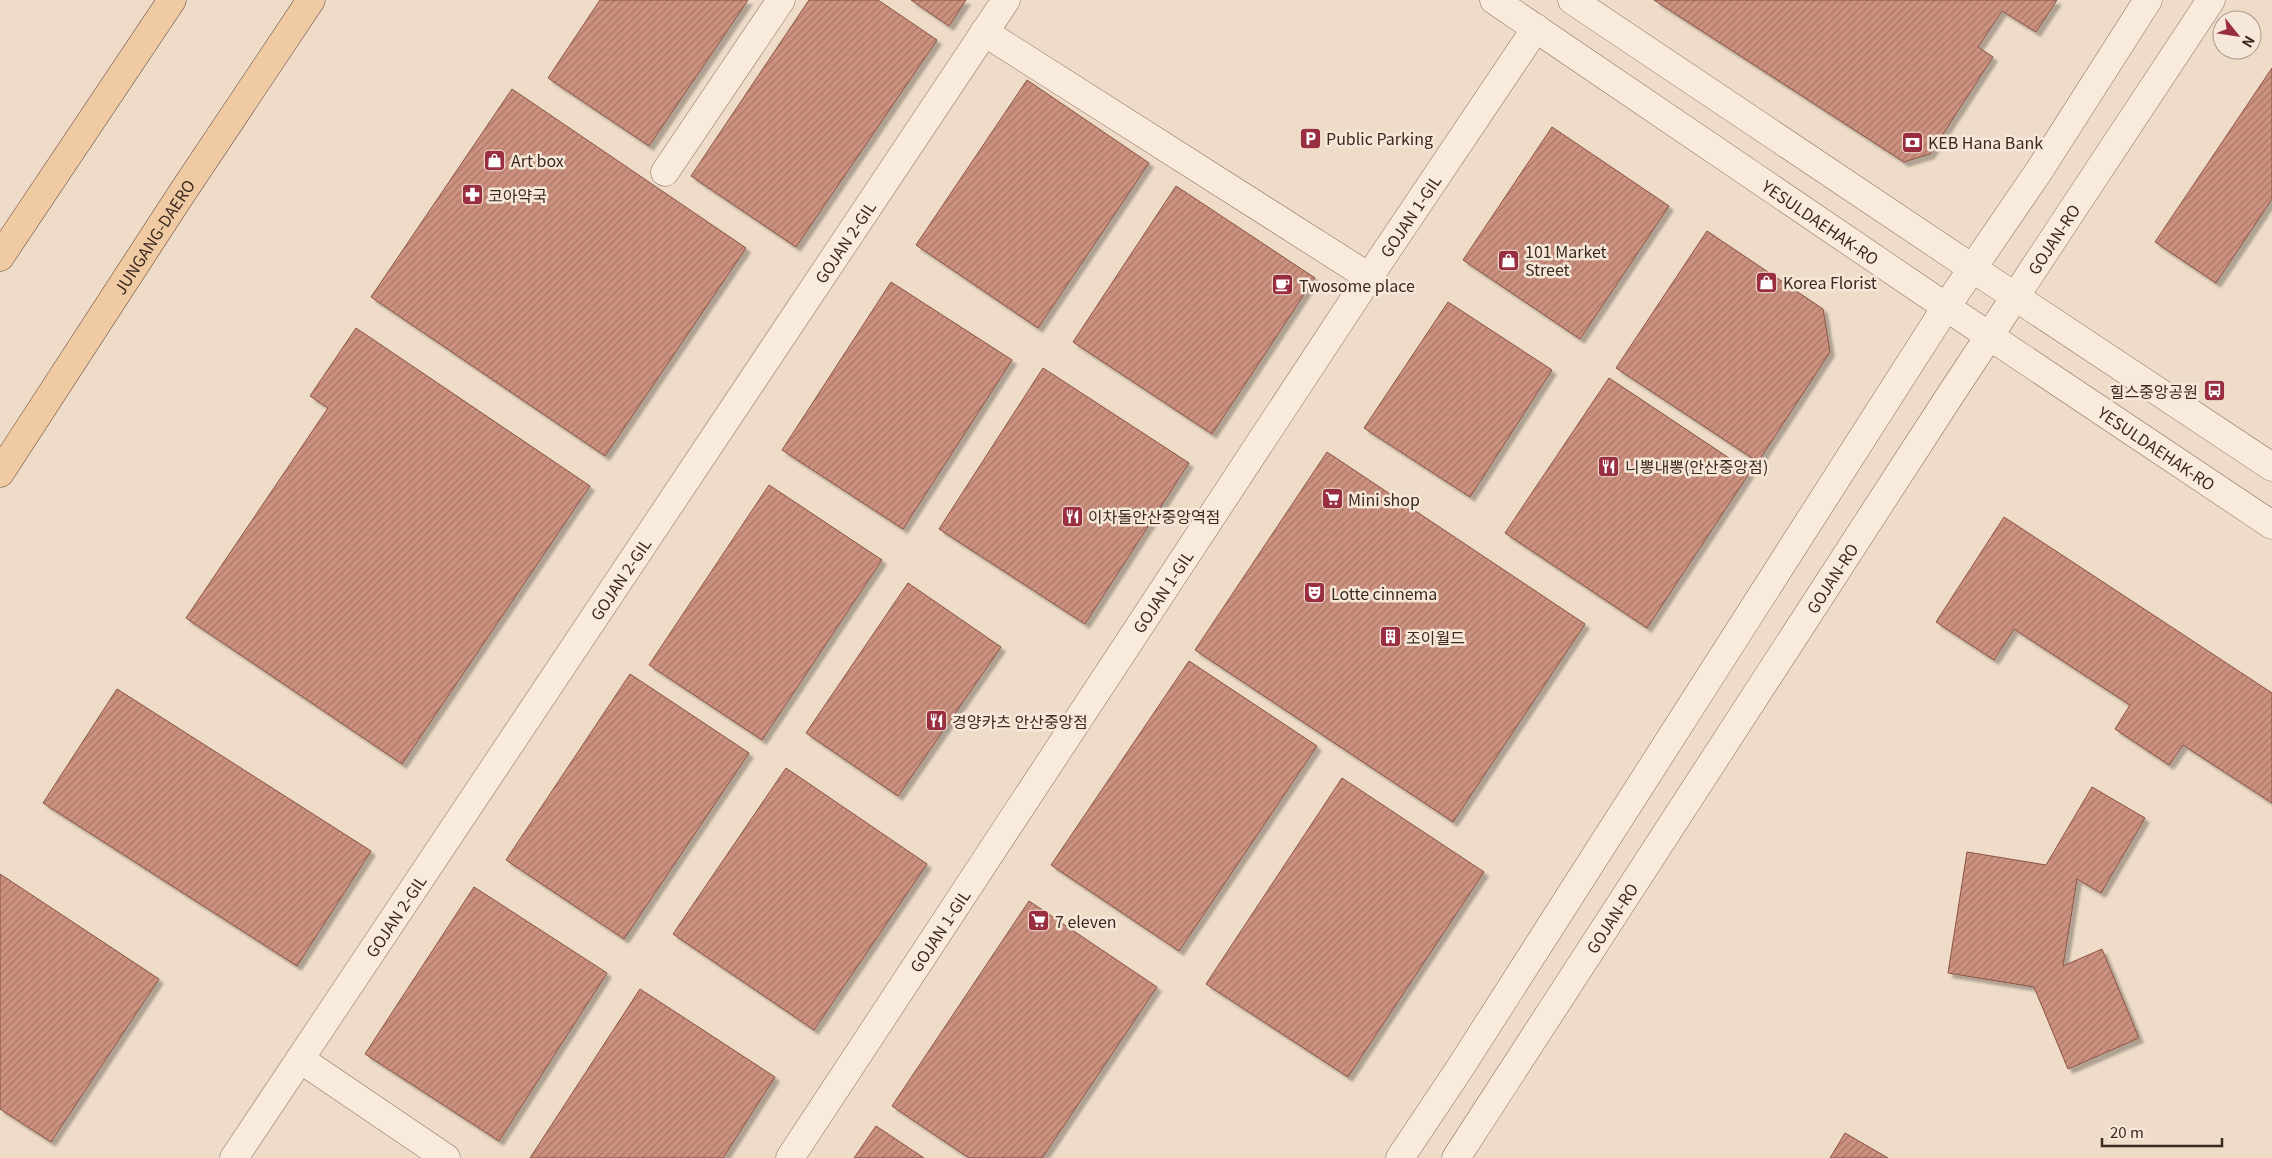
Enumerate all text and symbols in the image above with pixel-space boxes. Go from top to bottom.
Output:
north arrow [2212,10,2262,60]
text: N [2238,32,2260,52]
parking icon: Public Parking [1298,126,1322,150]
place label: Public Parking [1326,126,1433,150]
bank icon: KEB Hana Bank [1900,130,1924,154]
place label: KEB Hana Bank [1928,130,2043,154]
shop icon: Art box [483,148,507,172]
place label: Art box [511,148,564,172]
street label: GOJAN 1-GIL [1374,170,1447,262]
street label: YESULDAEHAK-RO [1757,173,1884,270]
street label: JUNGANG-DAERO [108,174,200,299]
pharmacy icon: 코아약국 [460,183,484,207]
place label: 코아약국 [488,183,547,207]
street label: GOJAN 2-GIL [809,196,881,288]
street label: GOJAN-RO [2021,199,2085,279]
place label: 101 Market Street [1525,239,1607,281]
shop icon: 101 Market Street [1497,248,1521,272]
shop icon: Korea Florist [1755,270,1779,294]
place label: Korea Florist [1783,270,1877,294]
cafe icon: Twosome place [1271,273,1295,297]
place label: Twosome place [1299,273,1415,297]
place label: 힐스중앙공원 [2110,379,2198,403]
bus stop icon: 힐스중앙공원 [2202,379,2226,403]
street label: YESULDAEHAK-RO [2093,400,2220,496]
restaurant icon: 니뽕내뽕(안산중앙점) [1597,454,1621,478]
place label: 니뽕내뽕(안산중앙점) [1625,454,1768,478]
supermarket icon: Mini shop [1320,487,1344,511]
place label: Mini shop [1348,487,1420,511]
restaurant icon: 이차돌안산중앙역점 [1060,504,1084,528]
place label: 이차돌안산중앙역점 [1088,504,1220,528]
street label: GOJAN 2-GIL [584,533,656,625]
street label: GOJAN-RO [1800,538,1863,618]
street label: GOJAN 1-GIL [1126,545,1199,637]
theatre icon: Lotte cinnema [1303,581,1327,605]
place label: Lotte cinnema [1331,581,1437,605]
building icon: 조이월드 [1378,625,1402,649]
place label: 조이월드 [1406,625,1465,649]
restaurant icon: 경양카츠 안산중앙점 [924,709,948,733]
place label: 경양카츠 안산중앙점 [952,709,1088,733]
street label: GOJAN 2-GIL [359,870,432,962]
street label: GOJAN-RO [1580,878,1643,958]
street label: GOJAN 1-GIL [903,884,976,977]
supermarket icon: 7 eleven [1027,909,1051,933]
place label: 7 eleven [1055,909,1117,933]
scale bar [2102,1116,2222,1148]
text: 20 m [2110,1121,2144,1142]

